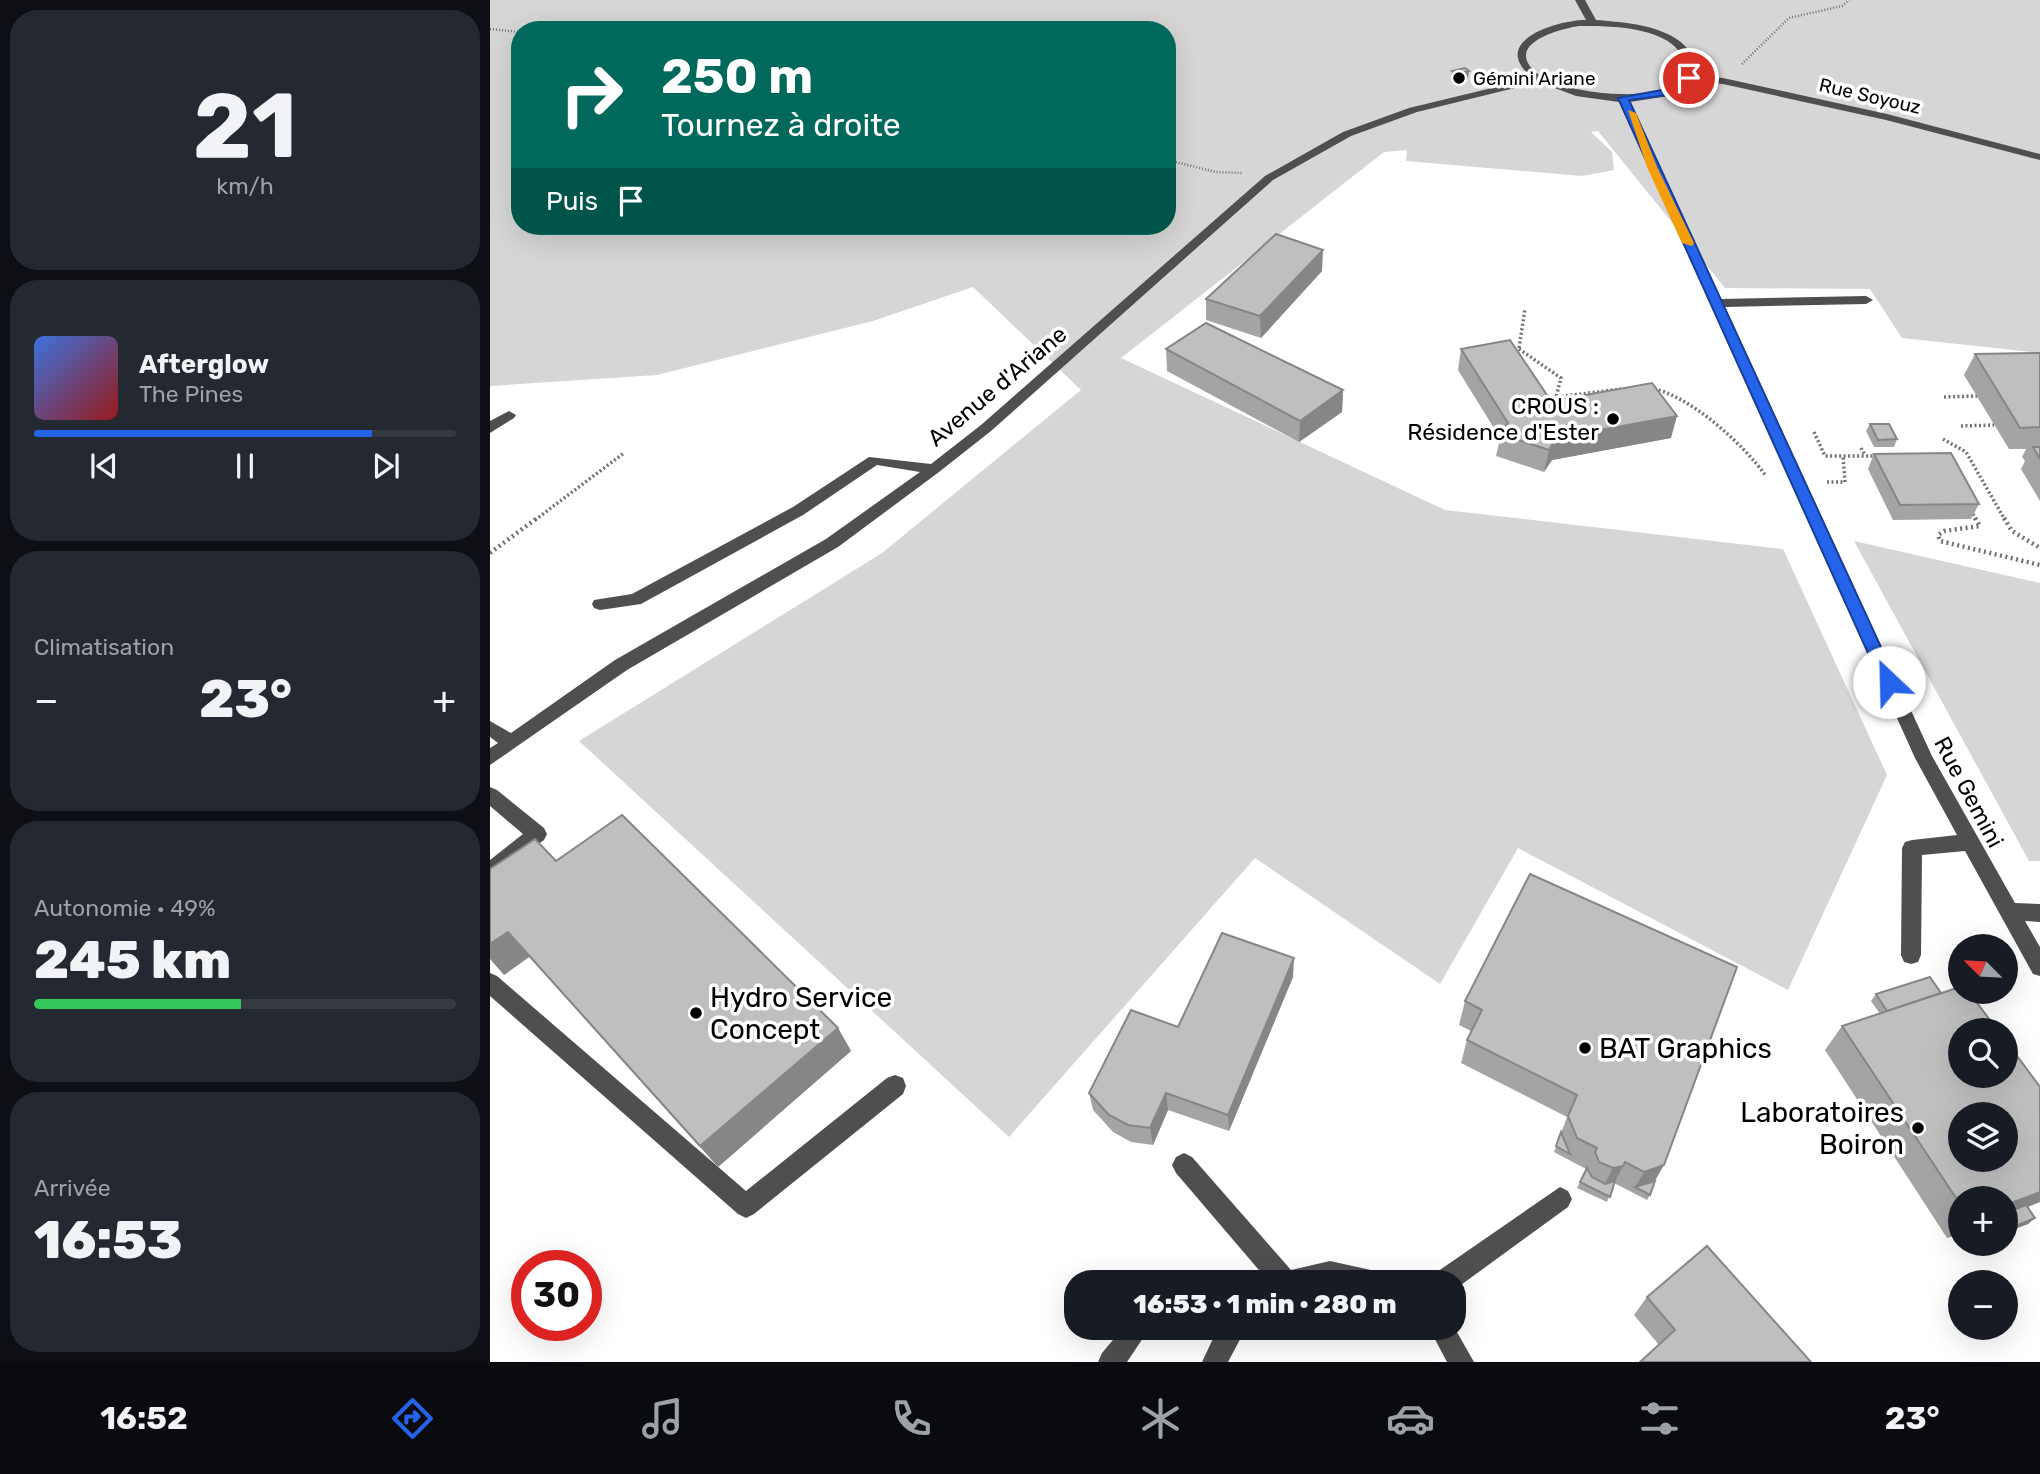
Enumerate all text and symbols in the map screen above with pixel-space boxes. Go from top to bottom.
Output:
text: 250 m [661,47,813,105]
pin [1659,48,1719,108]
icon: right [546,49,637,140]
icon: arrive [1670,59,1708,97]
place label: Gémini Ariane [1473,67,1596,90]
marker: Gémini Ariane [1451,70,1467,86]
text: 21 [193,72,297,180]
street label: Rue Soyouz [1817,73,1923,119]
text: Tournez à droite [661,106,901,144]
text: km/h [216,172,274,200]
icon: arrive [612,182,650,220]
text: Puis [546,186,598,217]
street label: Avenue d'Ariane [922,320,1072,452]
text: Afterglow [139,349,269,380]
text: The Pines [139,380,243,408]
place label: CROUS : Résidence d'Ester [1407,392,1599,446]
marker: CROUS : Résidence d'Ester [1605,411,1621,427]
icon: previous [85,447,123,485]
icon: pause [226,447,264,485]
icon: next [367,447,405,485]
text: Climatisation [34,633,174,661]
position arrow [1852,645,1926,719]
text: 23° [199,668,292,730]
text: − [34,677,59,723]
text: + [432,677,456,723]
street label: Rue Gemini [1928,732,2010,852]
text: Autonomie · 49% [34,894,215,922]
text: 245 km [34,929,231,991]
north arrow [1948,934,2018,1004]
map controls [1948,934,2018,1340]
place label: Hydro Service Concept [710,981,892,1046]
marker: Hydro Service Concept [688,1005,704,1021]
button: search [1948,1018,2018,1088]
place label: BAT Graphics [1599,1032,1772,1065]
marker: BAT Graphics [1577,1040,1593,1056]
place label: Laboratoires Boiron [1740,1096,1904,1161]
button: layers [1948,1102,2018,1172]
marker: Laboratoires Boiron [1910,1120,1926,1136]
text: Arrivée [34,1174,111,1202]
button: + [1948,1186,2018,1256]
text: 16:53 [34,1209,183,1271]
speed limit sign: 30 [511,1250,602,1341]
button: − [1948,1270,2018,1340]
text: 16:53 · 1 min · 280 m [1133,1289,1397,1320]
icon: directions [388,1394,437,1443]
icon: music [638,1394,687,1443]
icon: phone [887,1394,936,1443]
icon: climate [1136,1394,1185,1443]
icon: car [1386,1394,1435,1443]
icon: filters [1635,1394,1684,1443]
text: 16:52 [100,1399,188,1437]
text: 23° [1885,1399,1940,1437]

